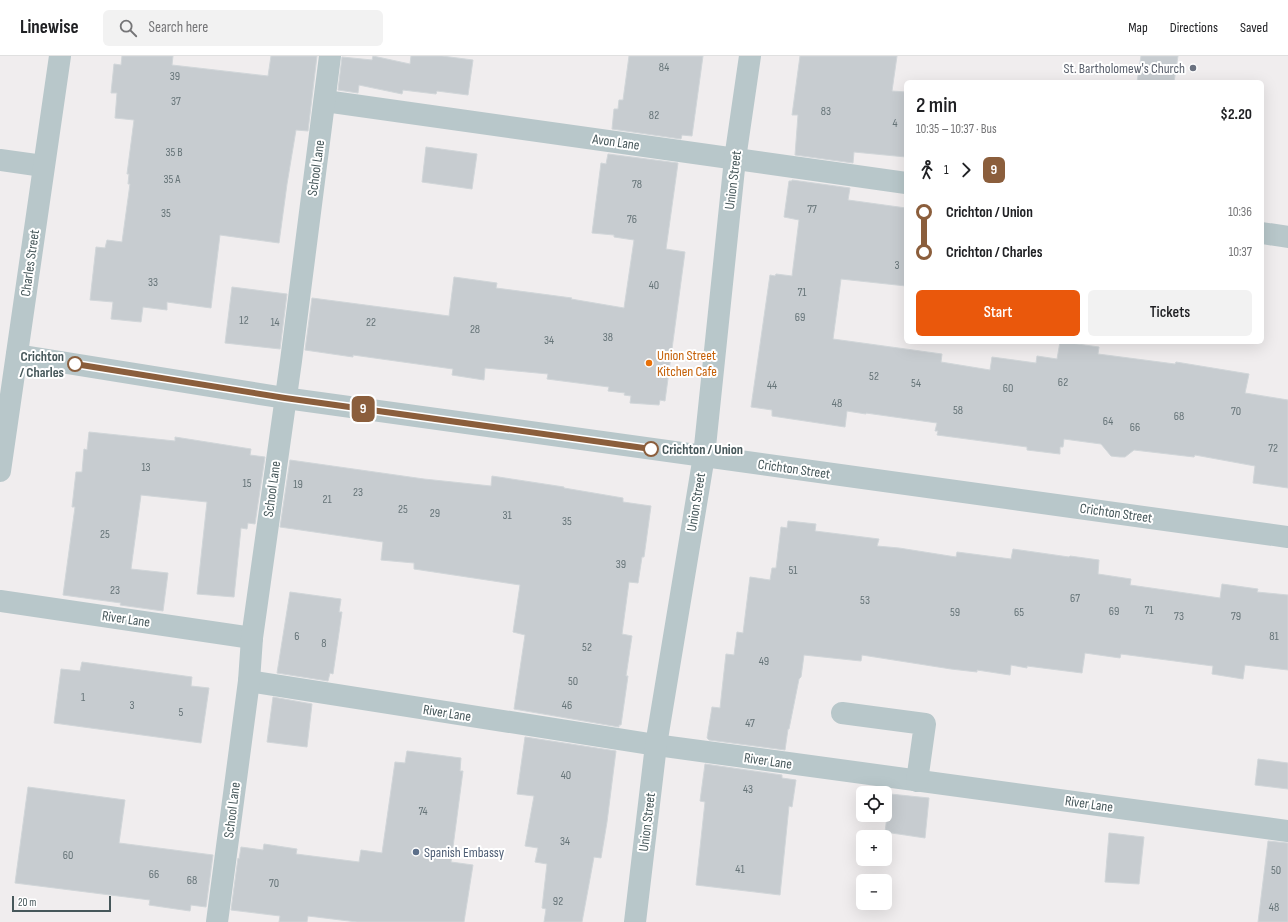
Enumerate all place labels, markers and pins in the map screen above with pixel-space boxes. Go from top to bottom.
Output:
place label: St. Bartholomew's Church [1063,60,1185,77]
marker: St. Bartholomew's Church [1188,63,1198,73]
place label: Union Street Kitchen Cafe [657,347,717,380]
place label: Crichton / Charles [20,348,64,381]
marker: Crichton / Charles [67,356,83,372]
marker: Union Street Kitchen Cafe [644,358,654,368]
marker: Crichton / Union [643,441,659,457]
place label: Crichton / Union [662,441,743,458]
place label: Spanish Embassy [424,844,505,861]
marker: Spanish Embassy [411,847,421,857]

